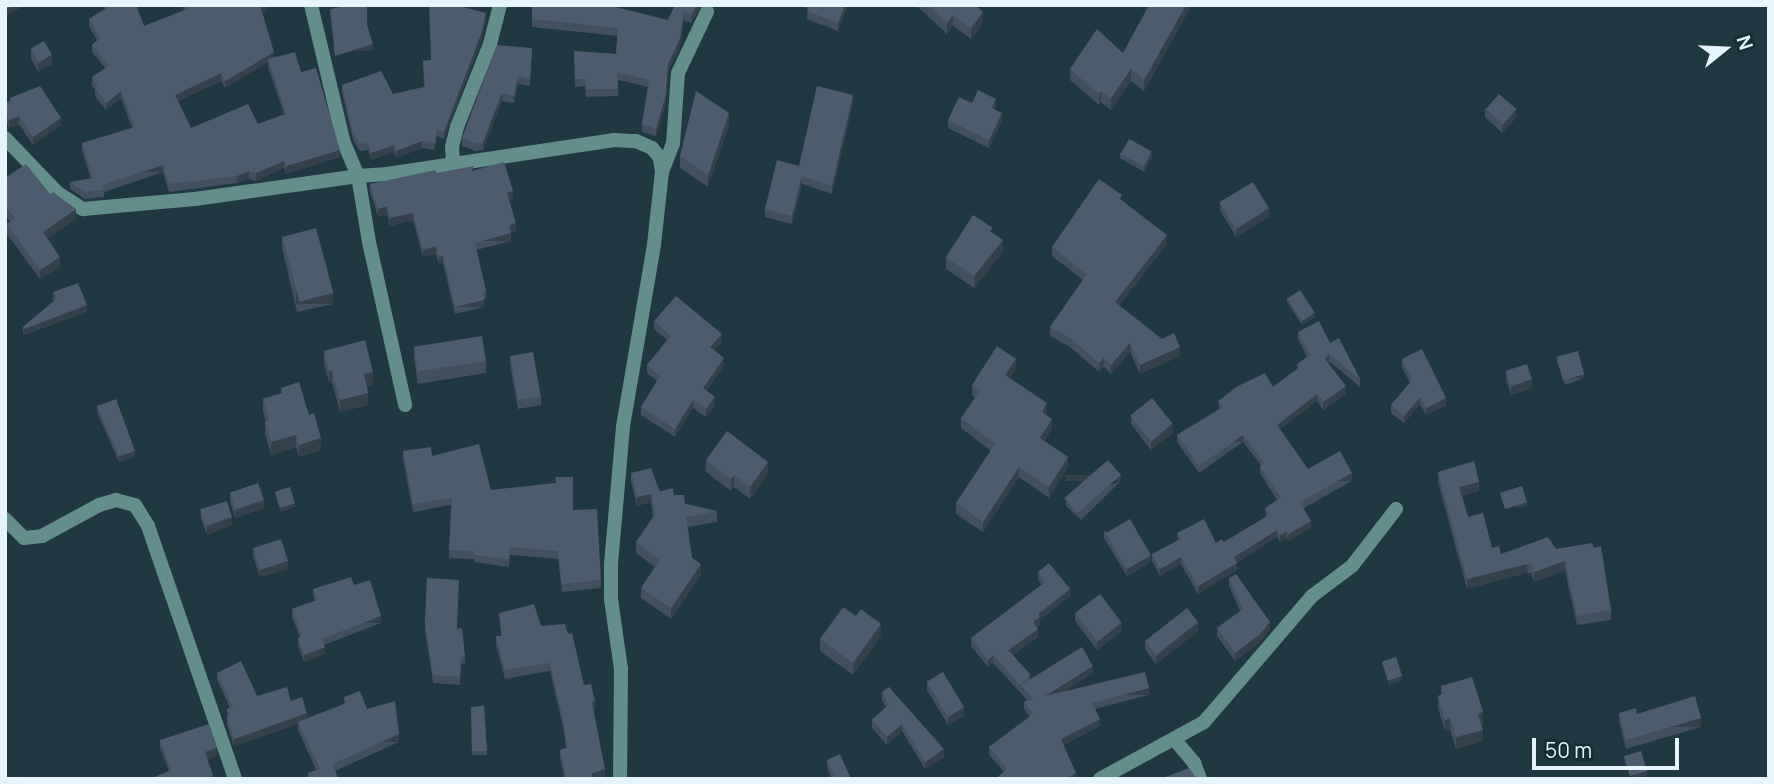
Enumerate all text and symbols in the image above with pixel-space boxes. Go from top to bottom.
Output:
north arrow [1690,14,1760,84]
text: N [1730,32,1759,53]
scale bar [1536,724,1683,768]
text: 50 m [1545,736,1592,764]

